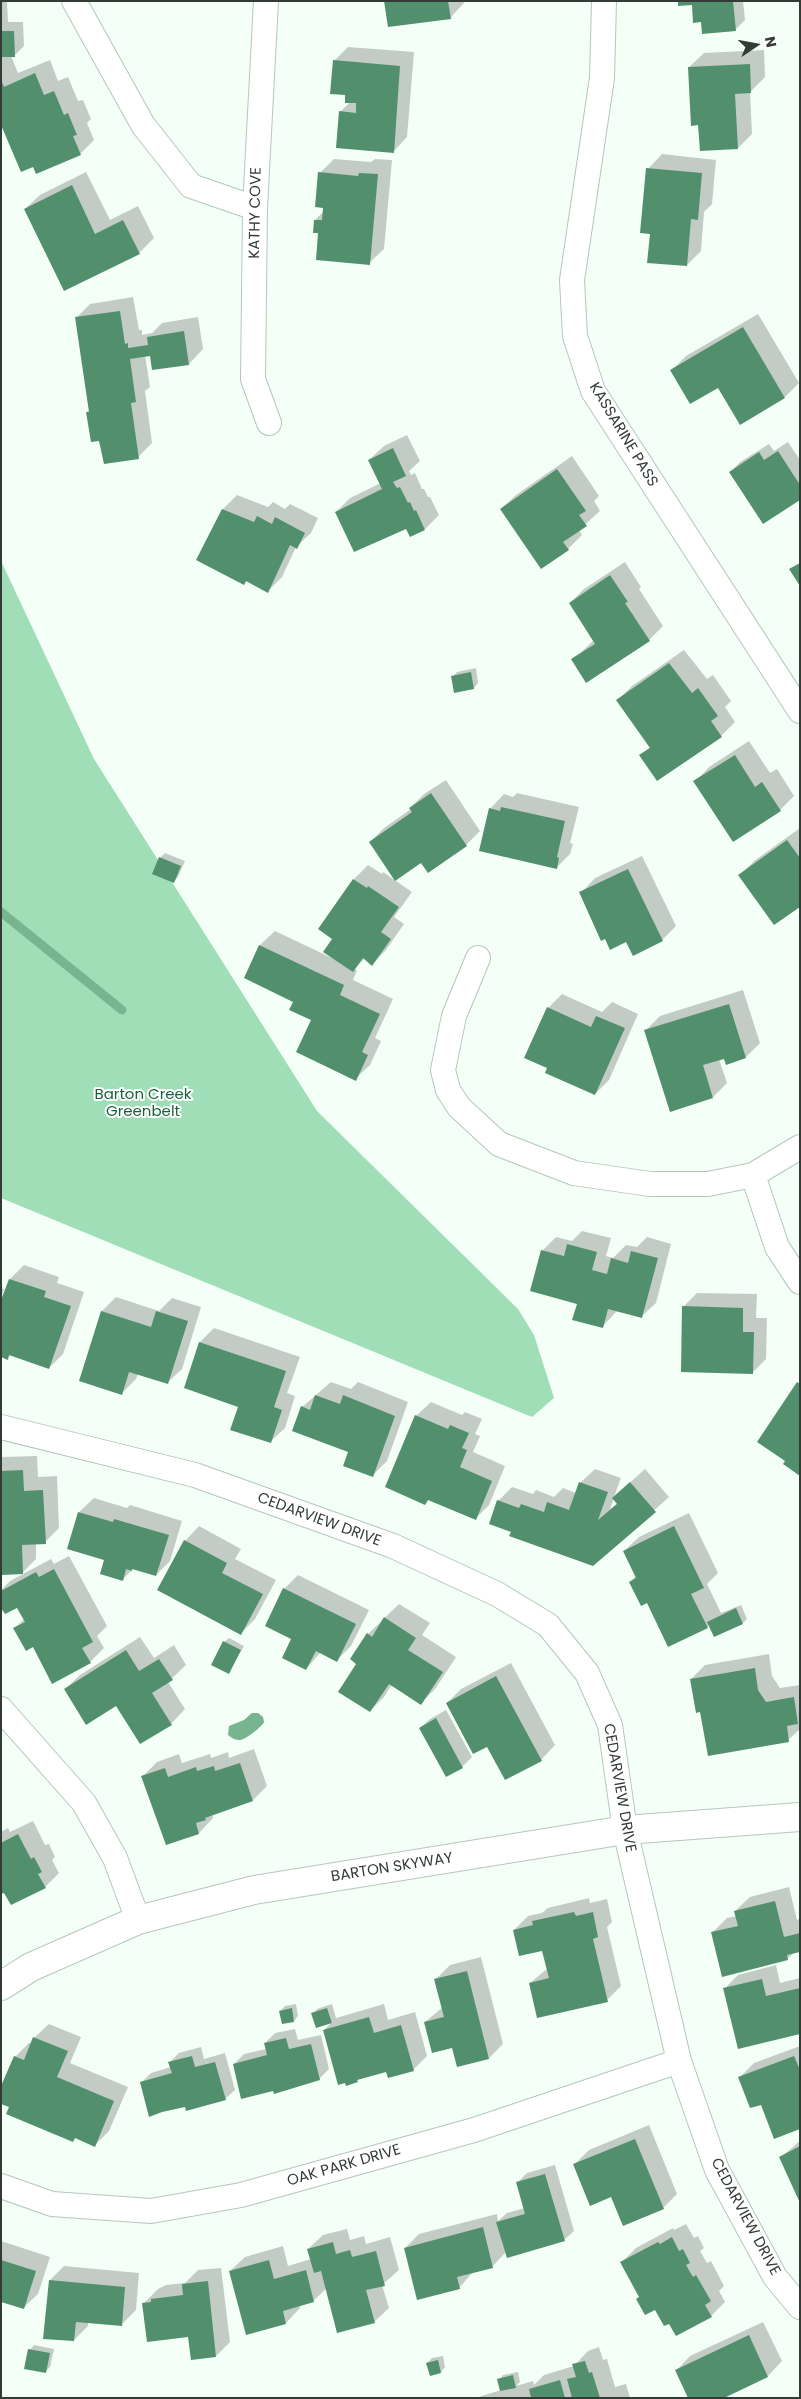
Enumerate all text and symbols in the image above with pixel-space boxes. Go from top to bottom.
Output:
north arrow [731,20,781,70]
text: N [760,35,782,49]
street label: KATHY COVE [246,167,266,259]
street label: KASSARINE PASS [585,380,661,490]
park label: Barton Creek Greenbelt [94,1086,192,1121]
street label: CEDARVIEW DRIVE [255,1489,383,1551]
street label: CEDARVIEW DRIVE [599,1722,639,1854]
street label: BARTON SKYWAY [330,1849,454,1887]
street label: OAK PARK DRIVE [285,2141,403,2191]
street label: CEDARVIEW DRIVE [706,2155,784,2279]

